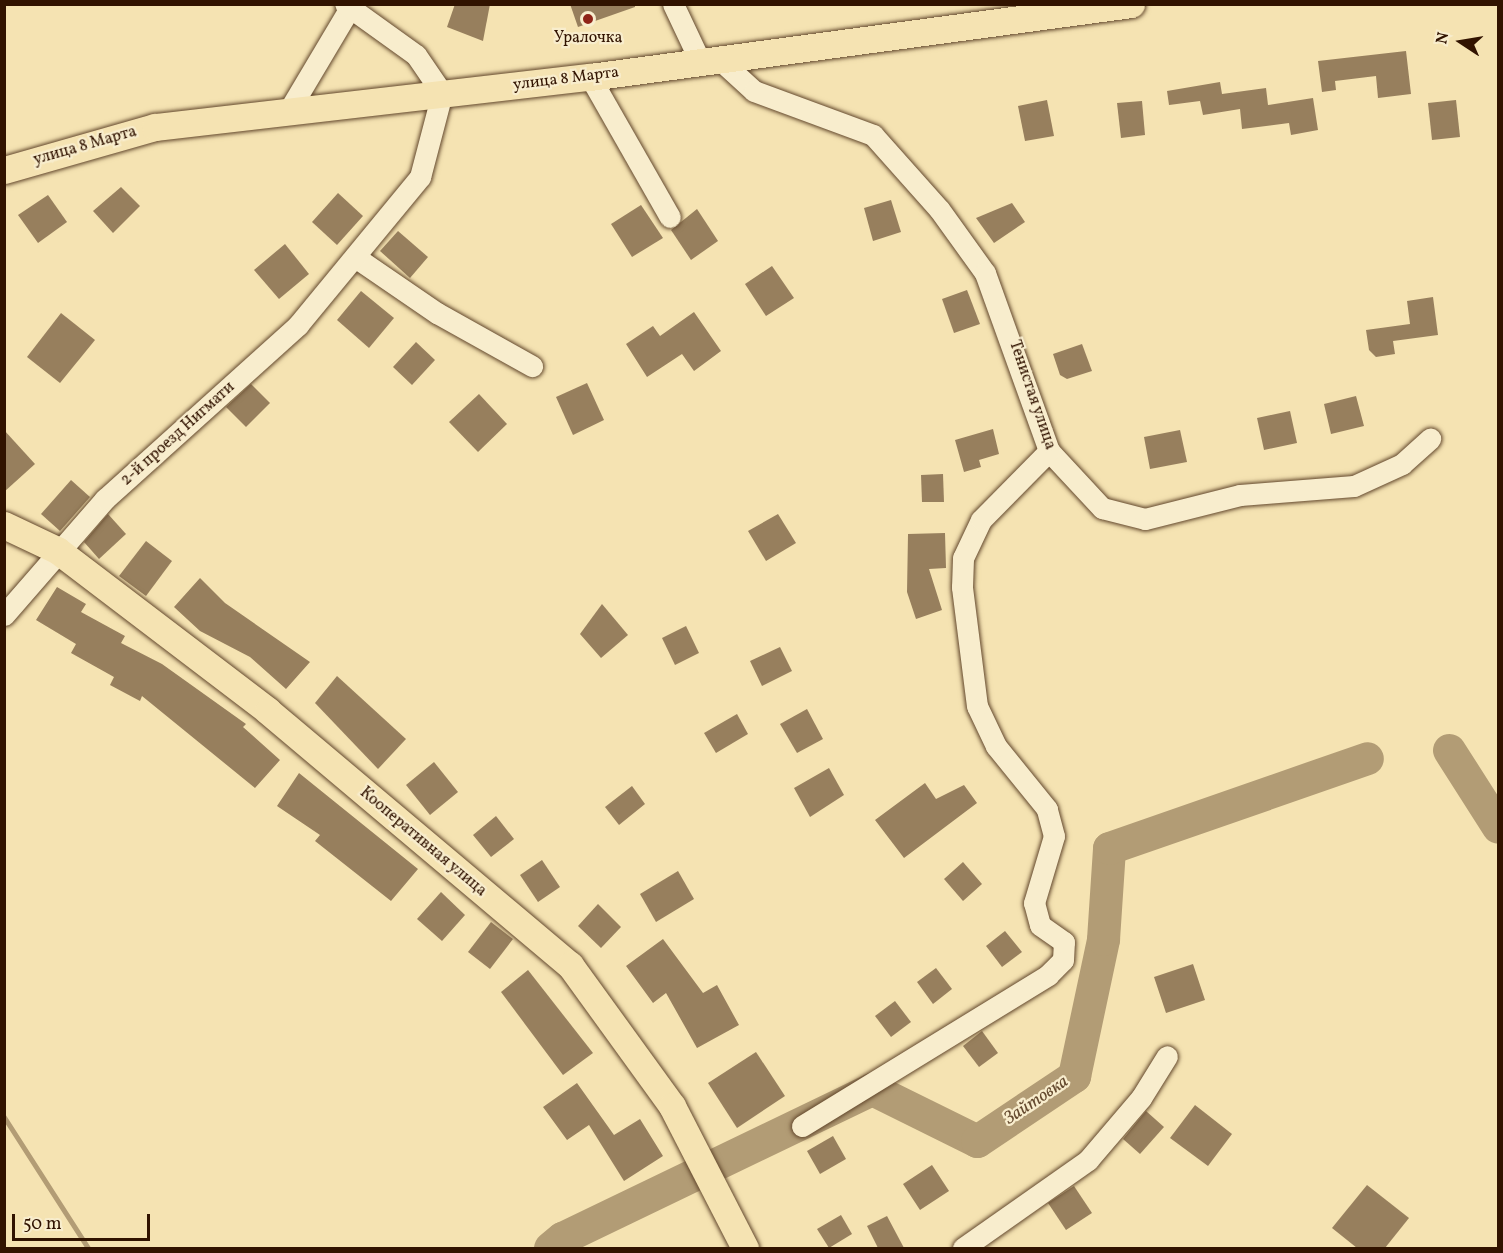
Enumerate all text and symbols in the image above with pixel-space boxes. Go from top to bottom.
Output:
marker: Уралочка [581,12,595,26]
north arrow [1431,12,1491,72]
place label: Уралочка [554,28,622,48]
text: N [1431,30,1455,46]
street label: улица 8 Марта [512,63,620,95]
street label: улица 8 Марта [31,122,139,170]
street label: Тенистая улица [1004,338,1060,452]
street label: 2-й проезд Нигмати [117,378,239,490]
street label: Кооперативная улица [355,783,491,901]
water label: Зайтовка [1001,1072,1073,1130]
scale bar [15,1202,153,1240]
text: 50 m [23,1212,62,1237]

